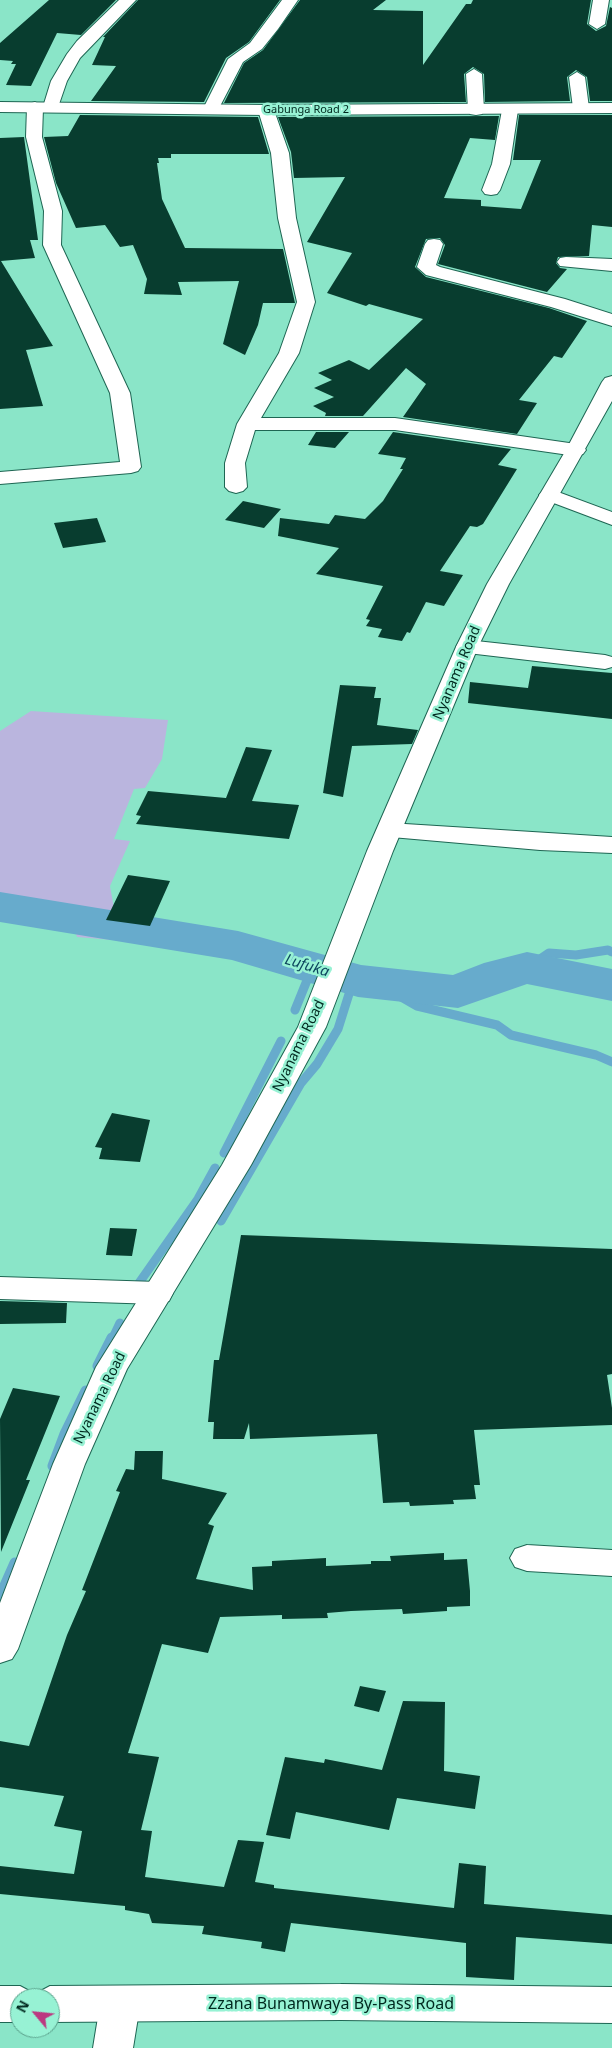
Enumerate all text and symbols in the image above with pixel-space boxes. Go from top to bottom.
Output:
street label: Gabunga Road 2 [263,103,349,117]
street label: Nyanama Road [430,624,484,722]
water label: Lufuka [283,951,331,981]
street label: Nyanama Road [269,997,329,1095]
street label: Nyanama Road [70,1349,130,1447]
north arrow [10,1988,60,2038]
street label: Zzana Bunamwaya By-Pass Road [208,1994,454,2014]
text: N [11,1997,33,2016]

